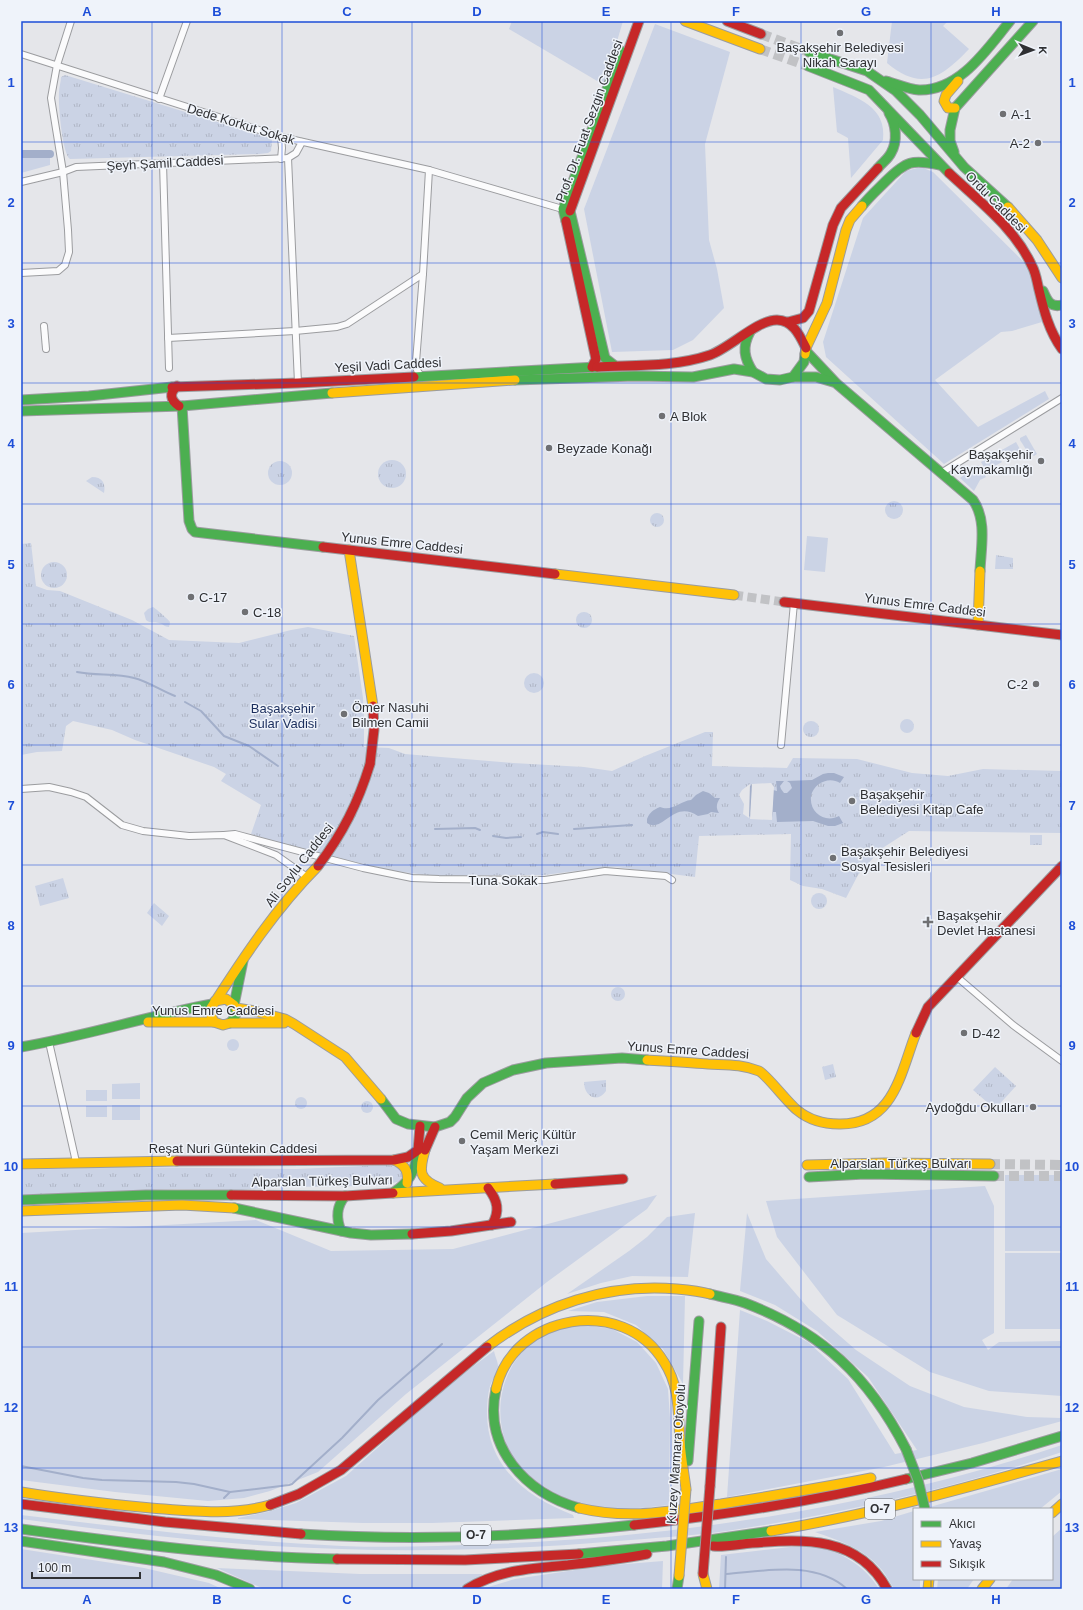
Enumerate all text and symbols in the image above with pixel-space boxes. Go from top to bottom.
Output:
text: A [82,4,92,19]
text: B [212,4,222,19]
text: C [342,4,352,19]
text: D [472,4,482,19]
text: E [602,4,611,19]
text: F [732,4,740,19]
text: G [861,4,871,19]
text: H [991,4,1001,19]
marker: Başakşehir Belediyesi Nikah Sarayı [835,28,845,38]
north arrow [1013,30,1053,70]
street label: Prof. Dr. Fuat Sezgin Caddesi [553,38,625,204]
place label: Başakşehir Belediyesi Nikah Sarayı [776,40,904,70]
text: K [1037,46,1049,54]
text: 1 [7,75,15,90]
text: 1 [1068,75,1076,90]
street label: Dede Korkut Sokak [185,100,297,148]
place label: A-1 [1011,107,1031,122]
marker: A-1 [998,109,1008,119]
place label: A-2 [1010,136,1030,151]
marker: A-2 [1033,138,1043,148]
street label: Şeyh Şamil Caddesi [106,152,224,174]
street label: Ordu Caddesi [962,168,1030,236]
text: 2 [7,195,15,210]
text: 2 [1068,195,1076,210]
text: 3 [7,316,15,331]
text: 3 [1068,316,1076,331]
street label: Yeşil Vadi Caddesi [334,355,442,375]
place label: A Blok [670,409,707,424]
marker: A Blok [657,411,667,421]
text: 4 [7,436,15,451]
text: 4 [1068,436,1076,451]
place label: Beyzade Konağı [557,441,652,456]
marker: Beyzade Konağı [544,443,554,453]
place label: Başakşehir Kaymakamlığı [951,447,1034,477]
marker: Başakşehir Kaymakamlığı [1036,456,1046,466]
street label: Yunus Emre Caddesi [340,529,464,557]
text: 5 [7,557,15,572]
text: 5 [1068,557,1076,572]
place label: C-17 [199,590,227,605]
street label: Yunus Emre Caddesi [863,590,987,620]
marker: C-17 [186,592,196,602]
place label: C-18 [253,605,281,620]
marker: C-18 [240,607,250,617]
text: 6 [7,677,15,692]
place label: C-2 [1007,677,1028,692]
text: 6 [1068,677,1076,692]
marker: C-2 [1031,679,1041,689]
place label: Ömer Nasuhi Bilmen Camii [352,700,429,730]
park label: Başakşehir Sular Vadisi [249,701,317,731]
marker: Ömer Nasuhi Bilmen Camii [339,709,349,719]
place label: Başakşehir Belediyesi Kitap Cafe [860,787,984,817]
marker: Başakşehir Belediyesi Kitap Cafe [847,796,857,806]
text: 7 [7,798,15,813]
text: 7 [1068,798,1076,813]
street label: Ali Soylu Caddesi [262,820,336,910]
place label: Başakşehir Belediyesi Sosyal Tesisleri [841,844,968,874]
marker: Başakşehir Belediyesi Sosyal Tesisleri [828,853,838,863]
street label: Tuna Sokak [469,873,538,888]
place label: Başakşehir Devlet Hastanesi [937,908,1035,938]
marker: Başakşehir Devlet Hastanesi [922,916,934,928]
text: 8 [7,918,15,933]
text: 8 [1068,918,1076,933]
street label: Yunus Emre Caddesi [152,1003,274,1018]
place label: D-42 [972,1026,1000,1041]
marker: D-42 [959,1028,969,1038]
text: 9 [7,1038,15,1053]
street label: Yunus Emre Caddesi [627,1038,750,1062]
text: 9 [1068,1038,1076,1053]
place label: Aydoğdu Okulları [926,1100,1025,1115]
marker: Aydoğdu Okulları [1028,1102,1038,1112]
place label: Cemil Meriç Kültür Yaşam Merkezi [470,1127,577,1157]
marker: Cemil Meriç Kültür Yaşam Merkezi [457,1136,467,1146]
street label: Reşat Nuri Güntekin Caddesi [149,1141,317,1156]
street label: Alparslan Türkeş Bulvarı [830,1156,972,1171]
text: 10 [4,1159,18,1174]
text: 10 [1065,1159,1079,1174]
street label: Alparslan Türkeş Bulvarı [251,1172,393,1190]
text: 11 [4,1279,18,1294]
text: 11 [1065,1279,1079,1294]
street label: Kuzey Marmara Otoyolu [664,1384,688,1524]
text: 12 [4,1400,18,1415]
text: 12 [1065,1400,1079,1415]
road number: O-7 [865,1499,895,1519]
legend [913,1508,1053,1580]
text: Akıcı [949,1517,976,1531]
text: 13 [4,1520,18,1535]
text: 13 [1065,1520,1079,1535]
road number: O-7 [461,1525,491,1545]
text: Yavaş [949,1537,981,1551]
scale bar [32,1554,140,1580]
text: Sıkışık [949,1557,986,1571]
text: 100 m [38,1561,71,1575]
text: A [82,1592,92,1607]
text: B [212,1592,222,1607]
text: C [342,1592,352,1607]
text: D [472,1592,482,1607]
text: E [602,1592,611,1607]
text: F [732,1592,740,1607]
text: G [861,1592,871,1607]
text: H [991,1592,1001,1607]

